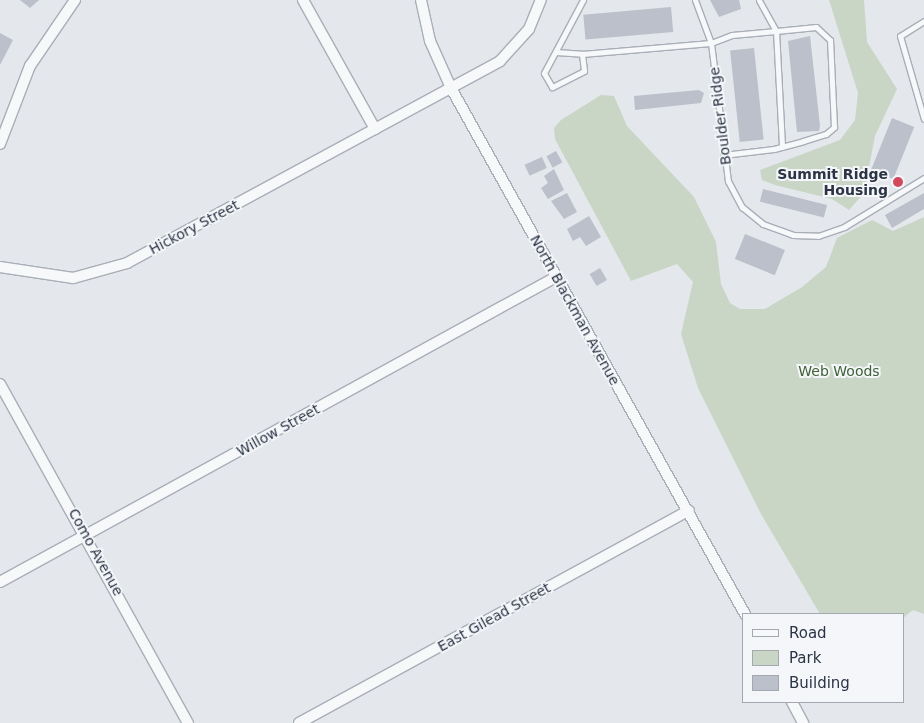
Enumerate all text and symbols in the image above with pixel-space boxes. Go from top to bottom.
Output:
street label: Boulder Ridge [706,66,734,166]
place label: Summit Ridge Housing [777,166,888,198]
marker: Summit Ridge Housing [892,176,904,188]
street label: Hickory Street [146,196,242,258]
street label: North Blackman Avenue [527,232,623,388]
park label: Web Woods [798,363,880,379]
street label: Willow Street [234,400,322,460]
street label: Como Avenue [65,506,127,598]
street label: East Gilead Street [435,579,553,655]
legend [742,613,904,703]
text: Road [789,624,827,642]
text: Park [789,649,821,667]
text: Building [789,674,850,692]

